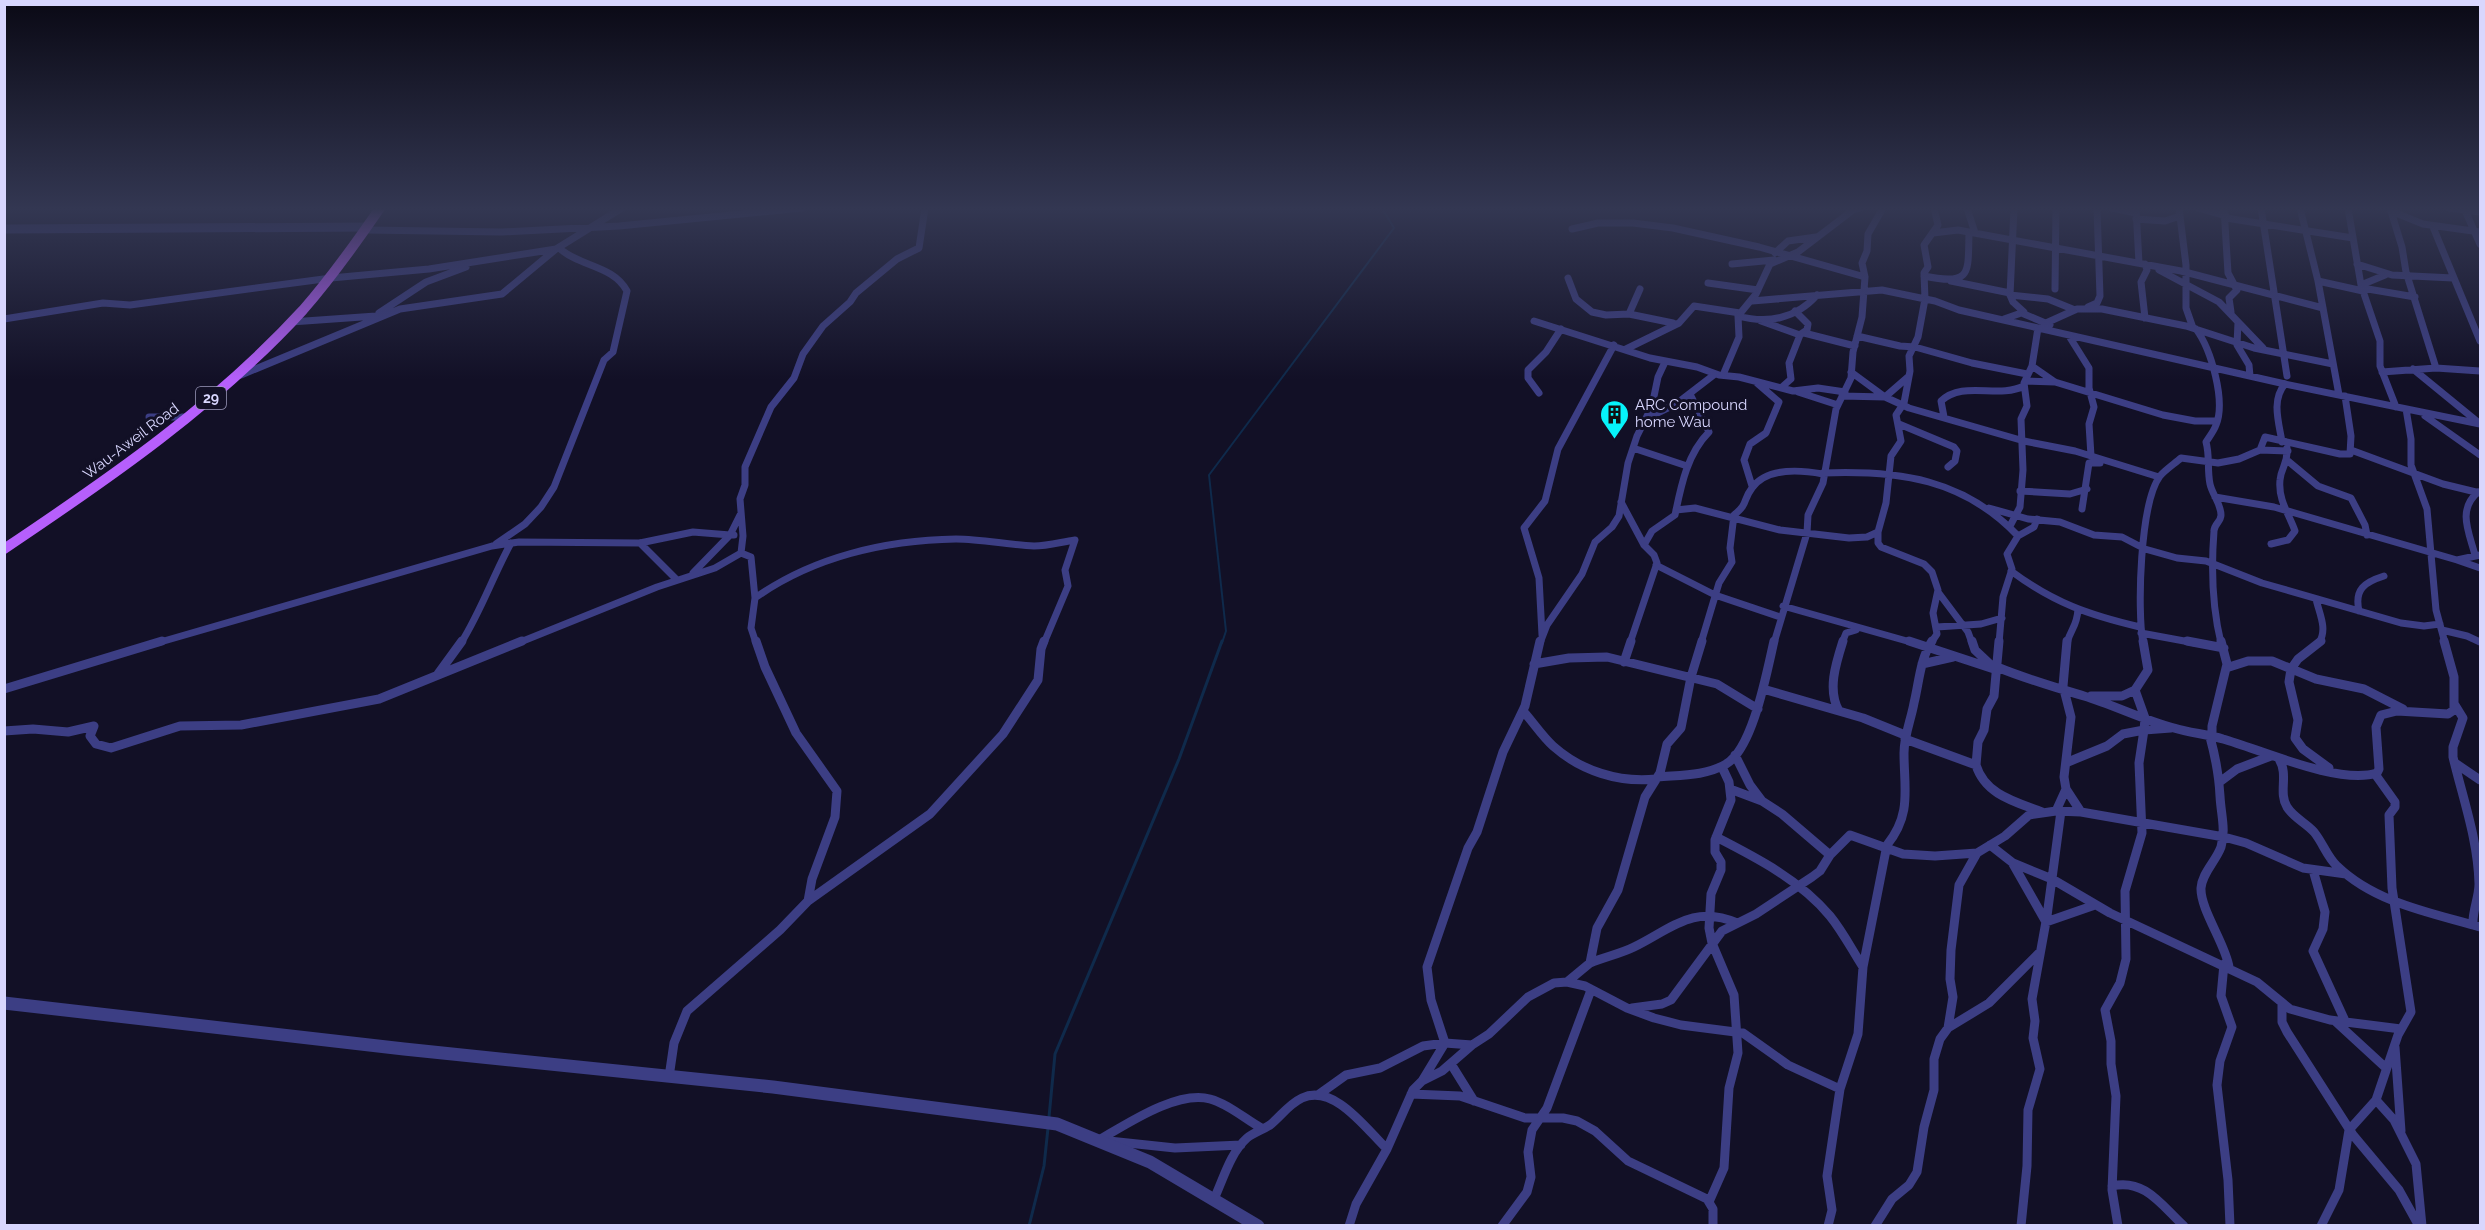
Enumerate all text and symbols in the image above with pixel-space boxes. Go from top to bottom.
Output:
road number: 29 [196,387,226,409]
place label: ARC Compound home Wau [1635,396,1747,431]
building icon: ARC Compound home Wau [1598,398,1630,440]
street label: Wau-Aweil Road [80,399,182,483]

